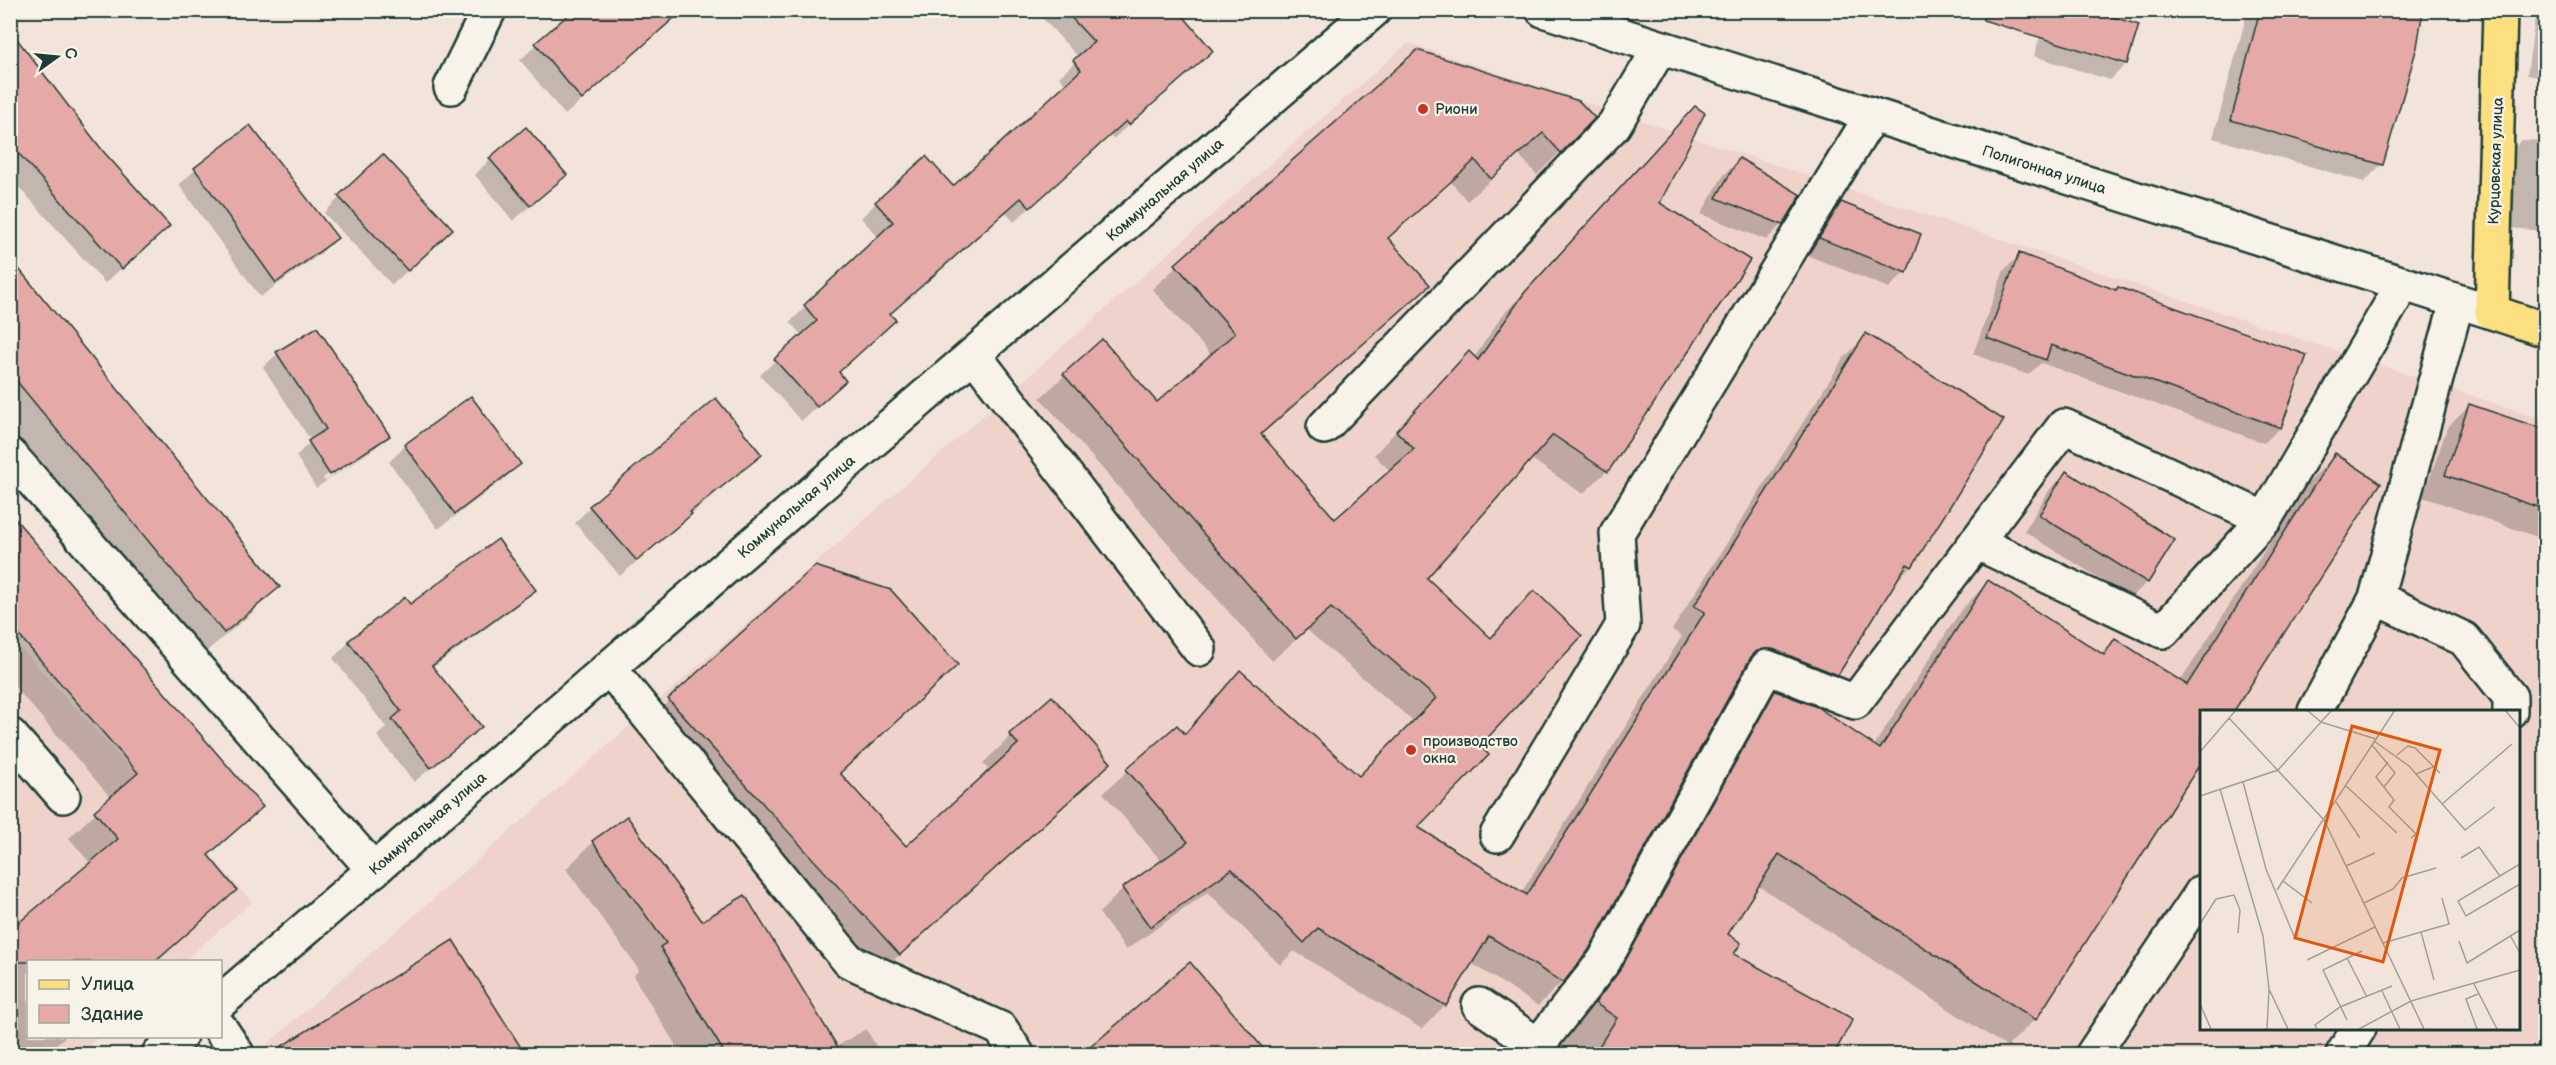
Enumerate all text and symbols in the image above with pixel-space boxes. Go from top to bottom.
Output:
north arrow [27,27,87,87]
text: С [59,46,81,61]
street label: Курцовская улица [2484,97,2508,225]
place label: Риони [1435,100,1478,119]
marker: Риони [1416,102,1430,116]
street label: Коммунальная улица [1102,134,1228,245]
street label: Полигонная улица [1980,141,2109,198]
street label: Коммунальная улица [734,451,859,562]
inset map [2200,710,2520,1029]
place label: производство окна [1423,732,1518,768]
marker: производство окна [1404,743,1418,757]
street label: Коммунальная улица [365,768,491,879]
legend [27,960,222,1038]
text: Улица [81,974,135,995]
text: Здание [81,1004,143,1025]

